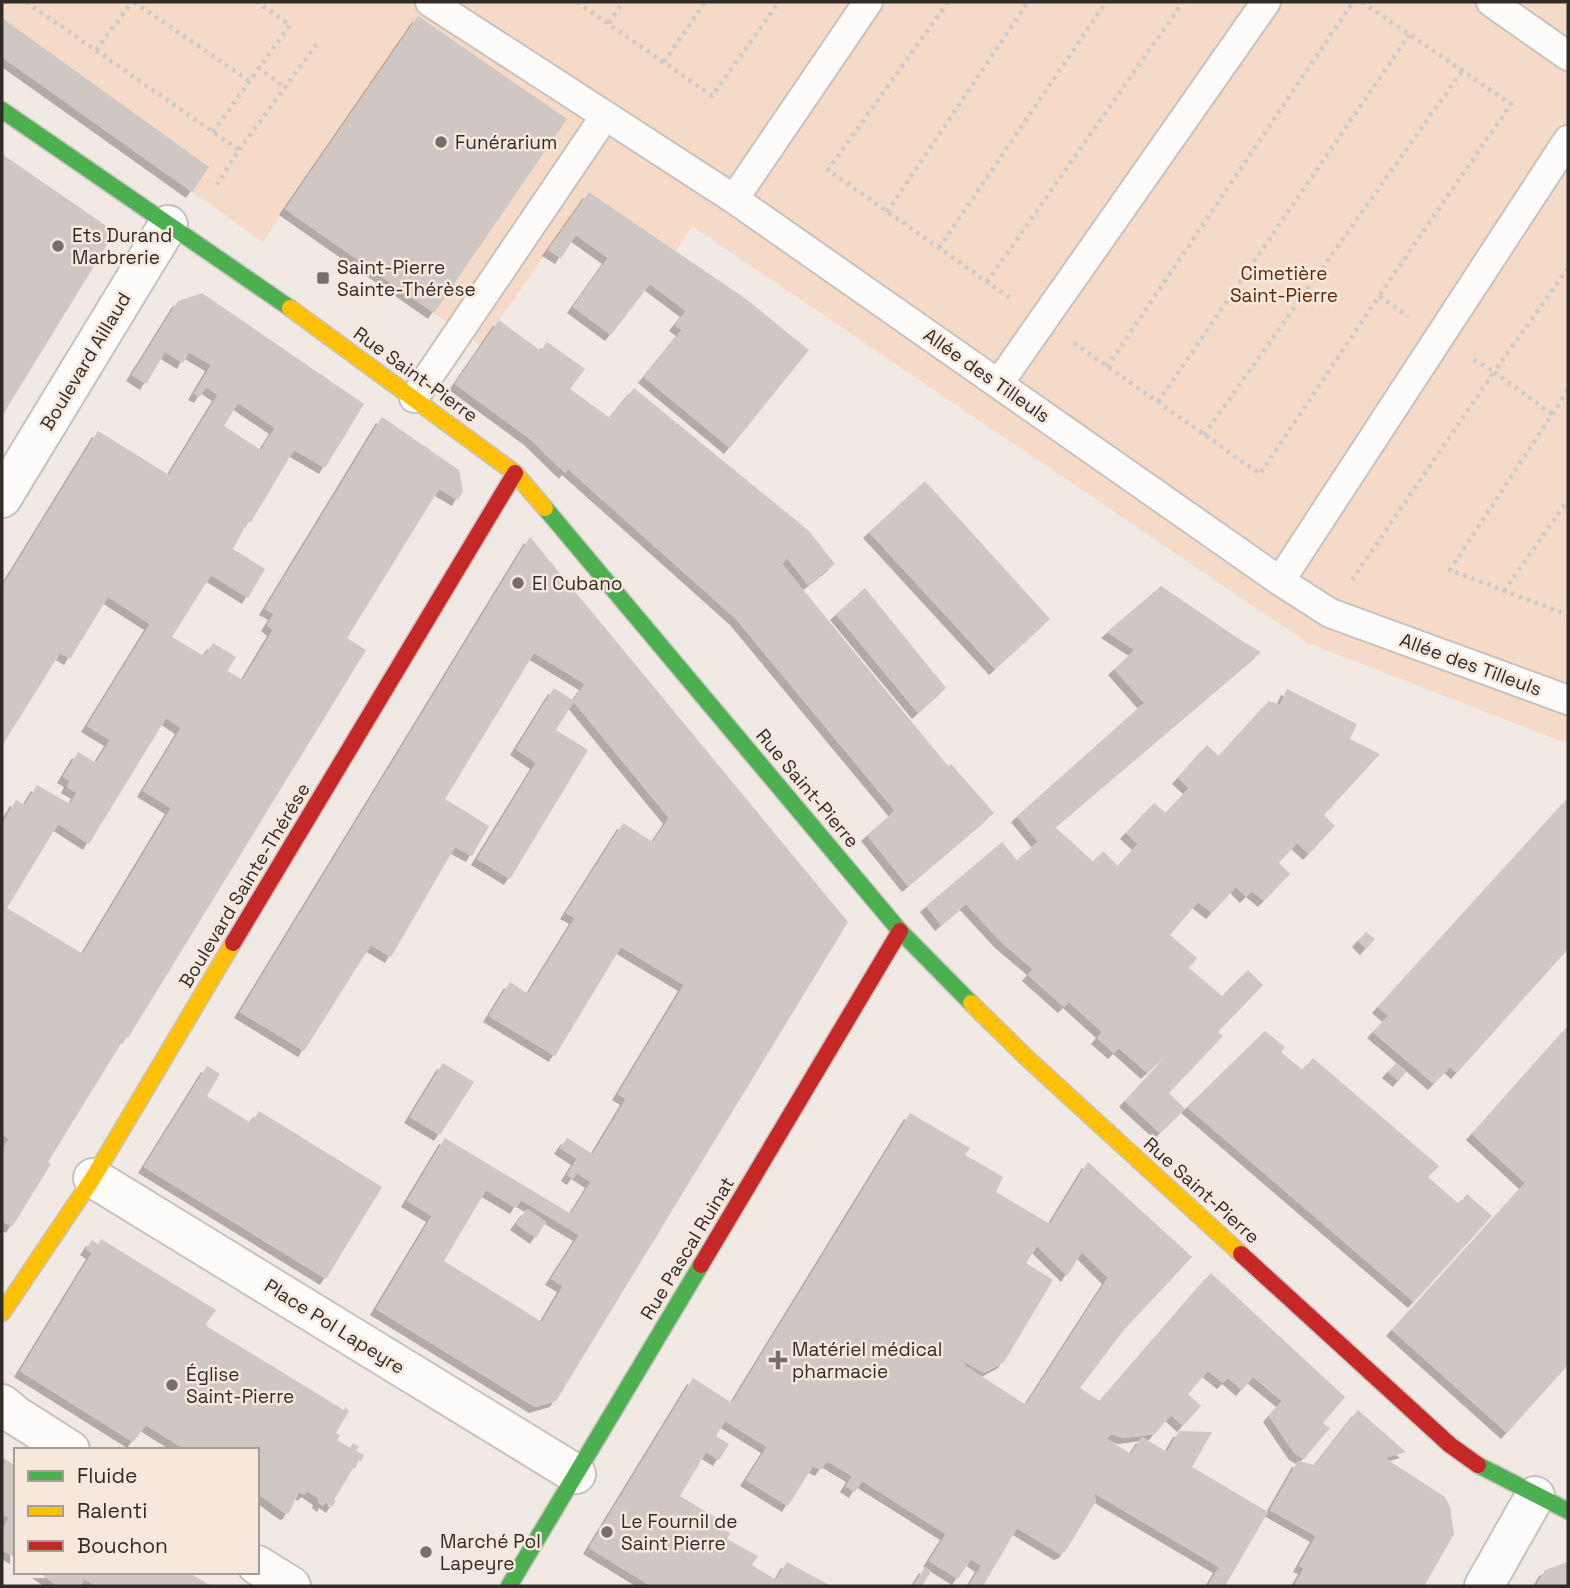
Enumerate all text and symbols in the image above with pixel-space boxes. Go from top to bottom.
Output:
place label: Funérarium [455,130,557,155]
marker: Funérarium [433,134,449,150]
place label: Ets Durand Marbrerie [72,223,172,270]
marker: Ets Durand Marbrerie [50,238,66,254]
place label: Saint-Pierre Sainte-Thérèse [337,255,476,302]
park label: Cimetière Saint-Pierre [1230,261,1338,308]
marker: Saint-Pierre Sainte-Thérèse [315,270,331,286]
street label: Boulevard Aillaud [34,288,136,435]
street label: Rue Saint-Pierre [348,321,483,428]
street label: Allée des Tilleuls [918,322,1055,428]
place label: El Cubano [532,571,623,596]
marker: El Cubano [510,575,526,591]
street label: Allée des Tilleuls [1397,627,1545,702]
street label: Rue Saint-Pierre [750,724,865,853]
street label: Boulevard Sainte-Thérése [173,778,316,992]
street label: Rue Saint-Pierre [1138,1132,1265,1249]
street label: Rue Pascal Ruinat [635,1172,740,1324]
street label: Place Pol Lapeyre [260,1273,410,1380]
place label: Matériel médical pharmacie [792,1337,942,1384]
marker: Matériel médical pharmacie [770,1352,786,1368]
place label: Église Saint-Pierre [186,1362,294,1409]
marker: Église Saint-Pierre [164,1377,180,1393]
legend [14,1448,259,1574]
text: Fluide [77,1462,137,1489]
text: Ralenti [77,1497,147,1524]
place label: Le Fournil de Saint Pierre [621,1509,737,1556]
marker: Le Fournil de Saint Pierre [599,1524,615,1540]
place label: Marché Pol Lapeyre [440,1529,541,1576]
text: Bouchon [77,1532,168,1559]
marker: Marché Pol Lapeyre [418,1544,434,1560]

